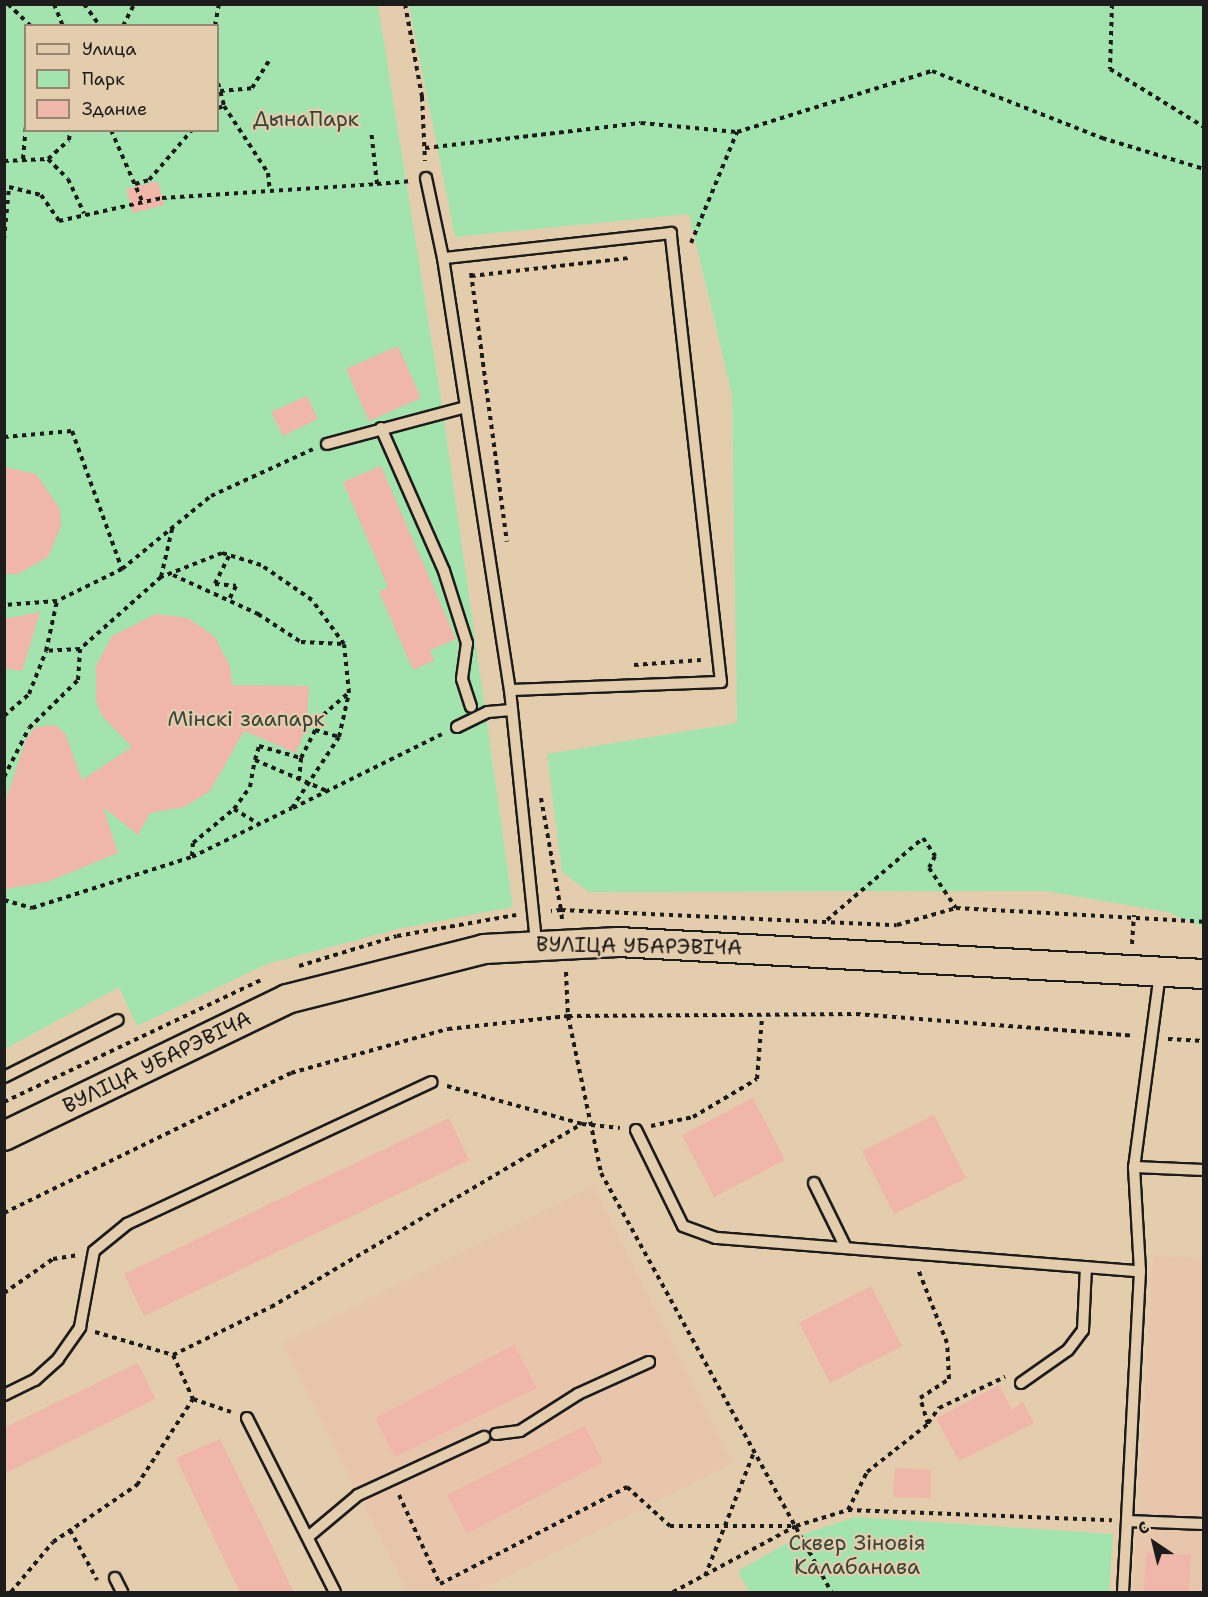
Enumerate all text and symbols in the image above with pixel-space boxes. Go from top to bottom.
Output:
legend [24,24,219,132]
text: Улица [82,37,136,61]
text: Парк [82,67,125,91]
text: Здание [82,97,147,121]
park label: ДынаПарк [253,106,359,132]
park label: Мінскі заапарк [167,706,325,732]
street label: ВУЛІЦА УБАРЭВІЧА [536,932,742,960]
street label: ВУЛІЦА УБАРЭВІЧА [59,1005,255,1119]
north arrow [1124,1513,1184,1573]
text: С [1133,1516,1153,1539]
park label: Сквер Зіновія Калабанава [788,1530,926,1580]

